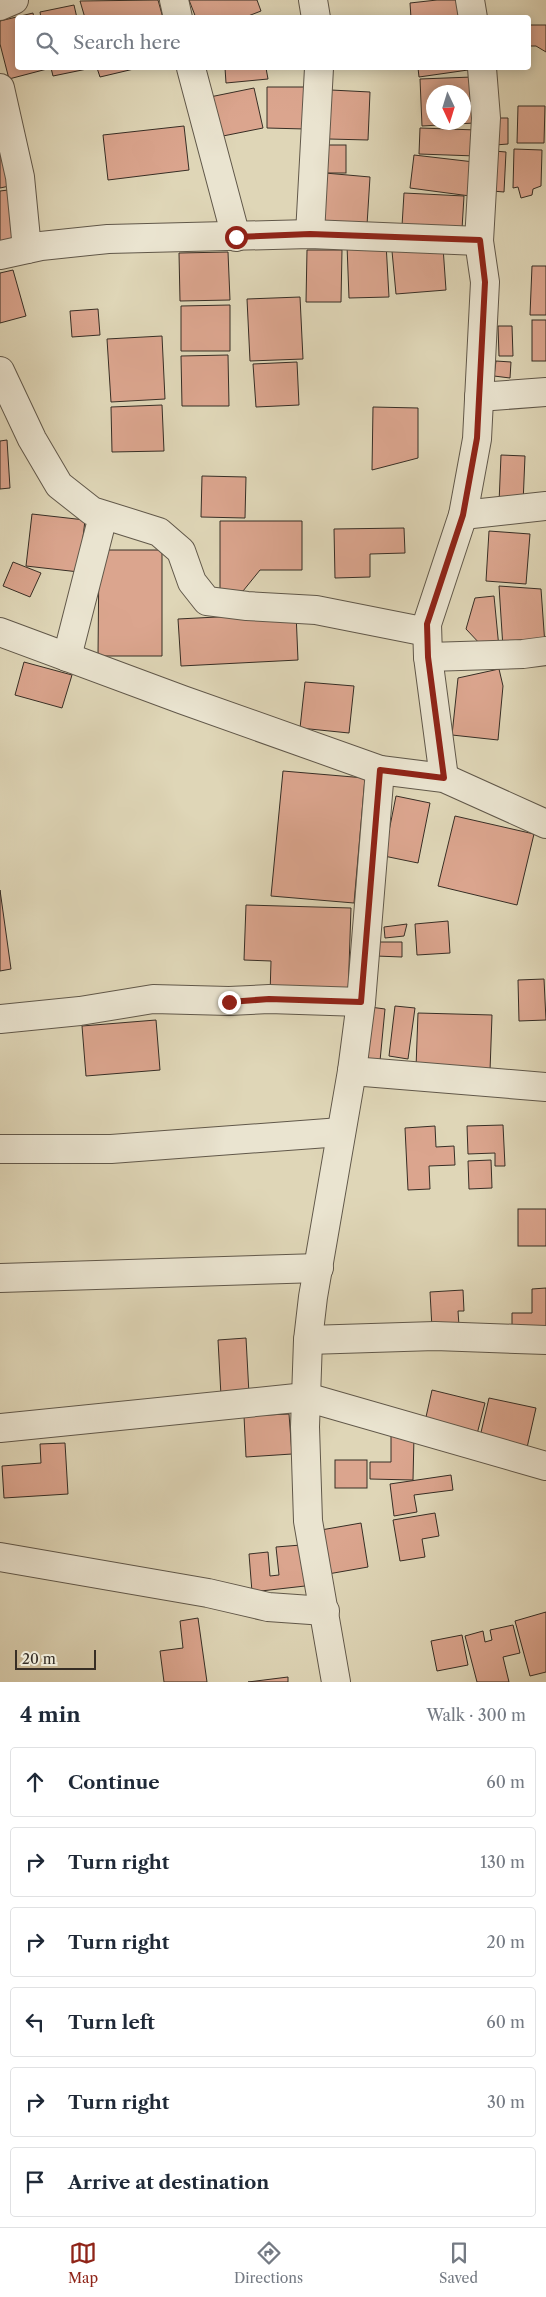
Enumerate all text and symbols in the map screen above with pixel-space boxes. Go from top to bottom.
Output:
search box [15,15,531,70]
icon: search [33,29,61,57]
text: Search here [73,31,181,54]
north arrow [426,85,471,130]
route start [225,226,248,249]
route end [218,991,241,1014]
scale bar [15,1647,96,1670]
text: 20 m [22,1650,56,1668]
text: 4 min [20,1702,81,1727]
text: Walk · 300 m [427,1705,526,1725]
icon: ahead [21,1768,49,1796]
text: Continue [68,1771,160,1794]
text: 60 m [486,1772,525,1792]
icon: right [21,1848,49,1876]
text: Turn right [68,1851,169,1874]
text: 130 m [480,1852,525,1872]
icon: right [21,1928,49,1956]
text: Turn right [68,1931,169,1954]
text: 20 m [486,1932,525,1952]
icon: left [21,2008,49,2036]
text: Turn left [68,2011,155,2034]
text: 60 m [486,2012,525,2032]
icon: right [21,2088,49,2116]
text: Turn right [68,2091,169,2114]
text: 30 m [487,2092,525,2112]
icon: arrive [21,2168,49,2196]
text: Arrive at destination [68,2171,269,2194]
tab: Map [68,2239,98,2287]
tab: Directions [234,2239,303,2287]
tab: Saved [439,2239,478,2287]

